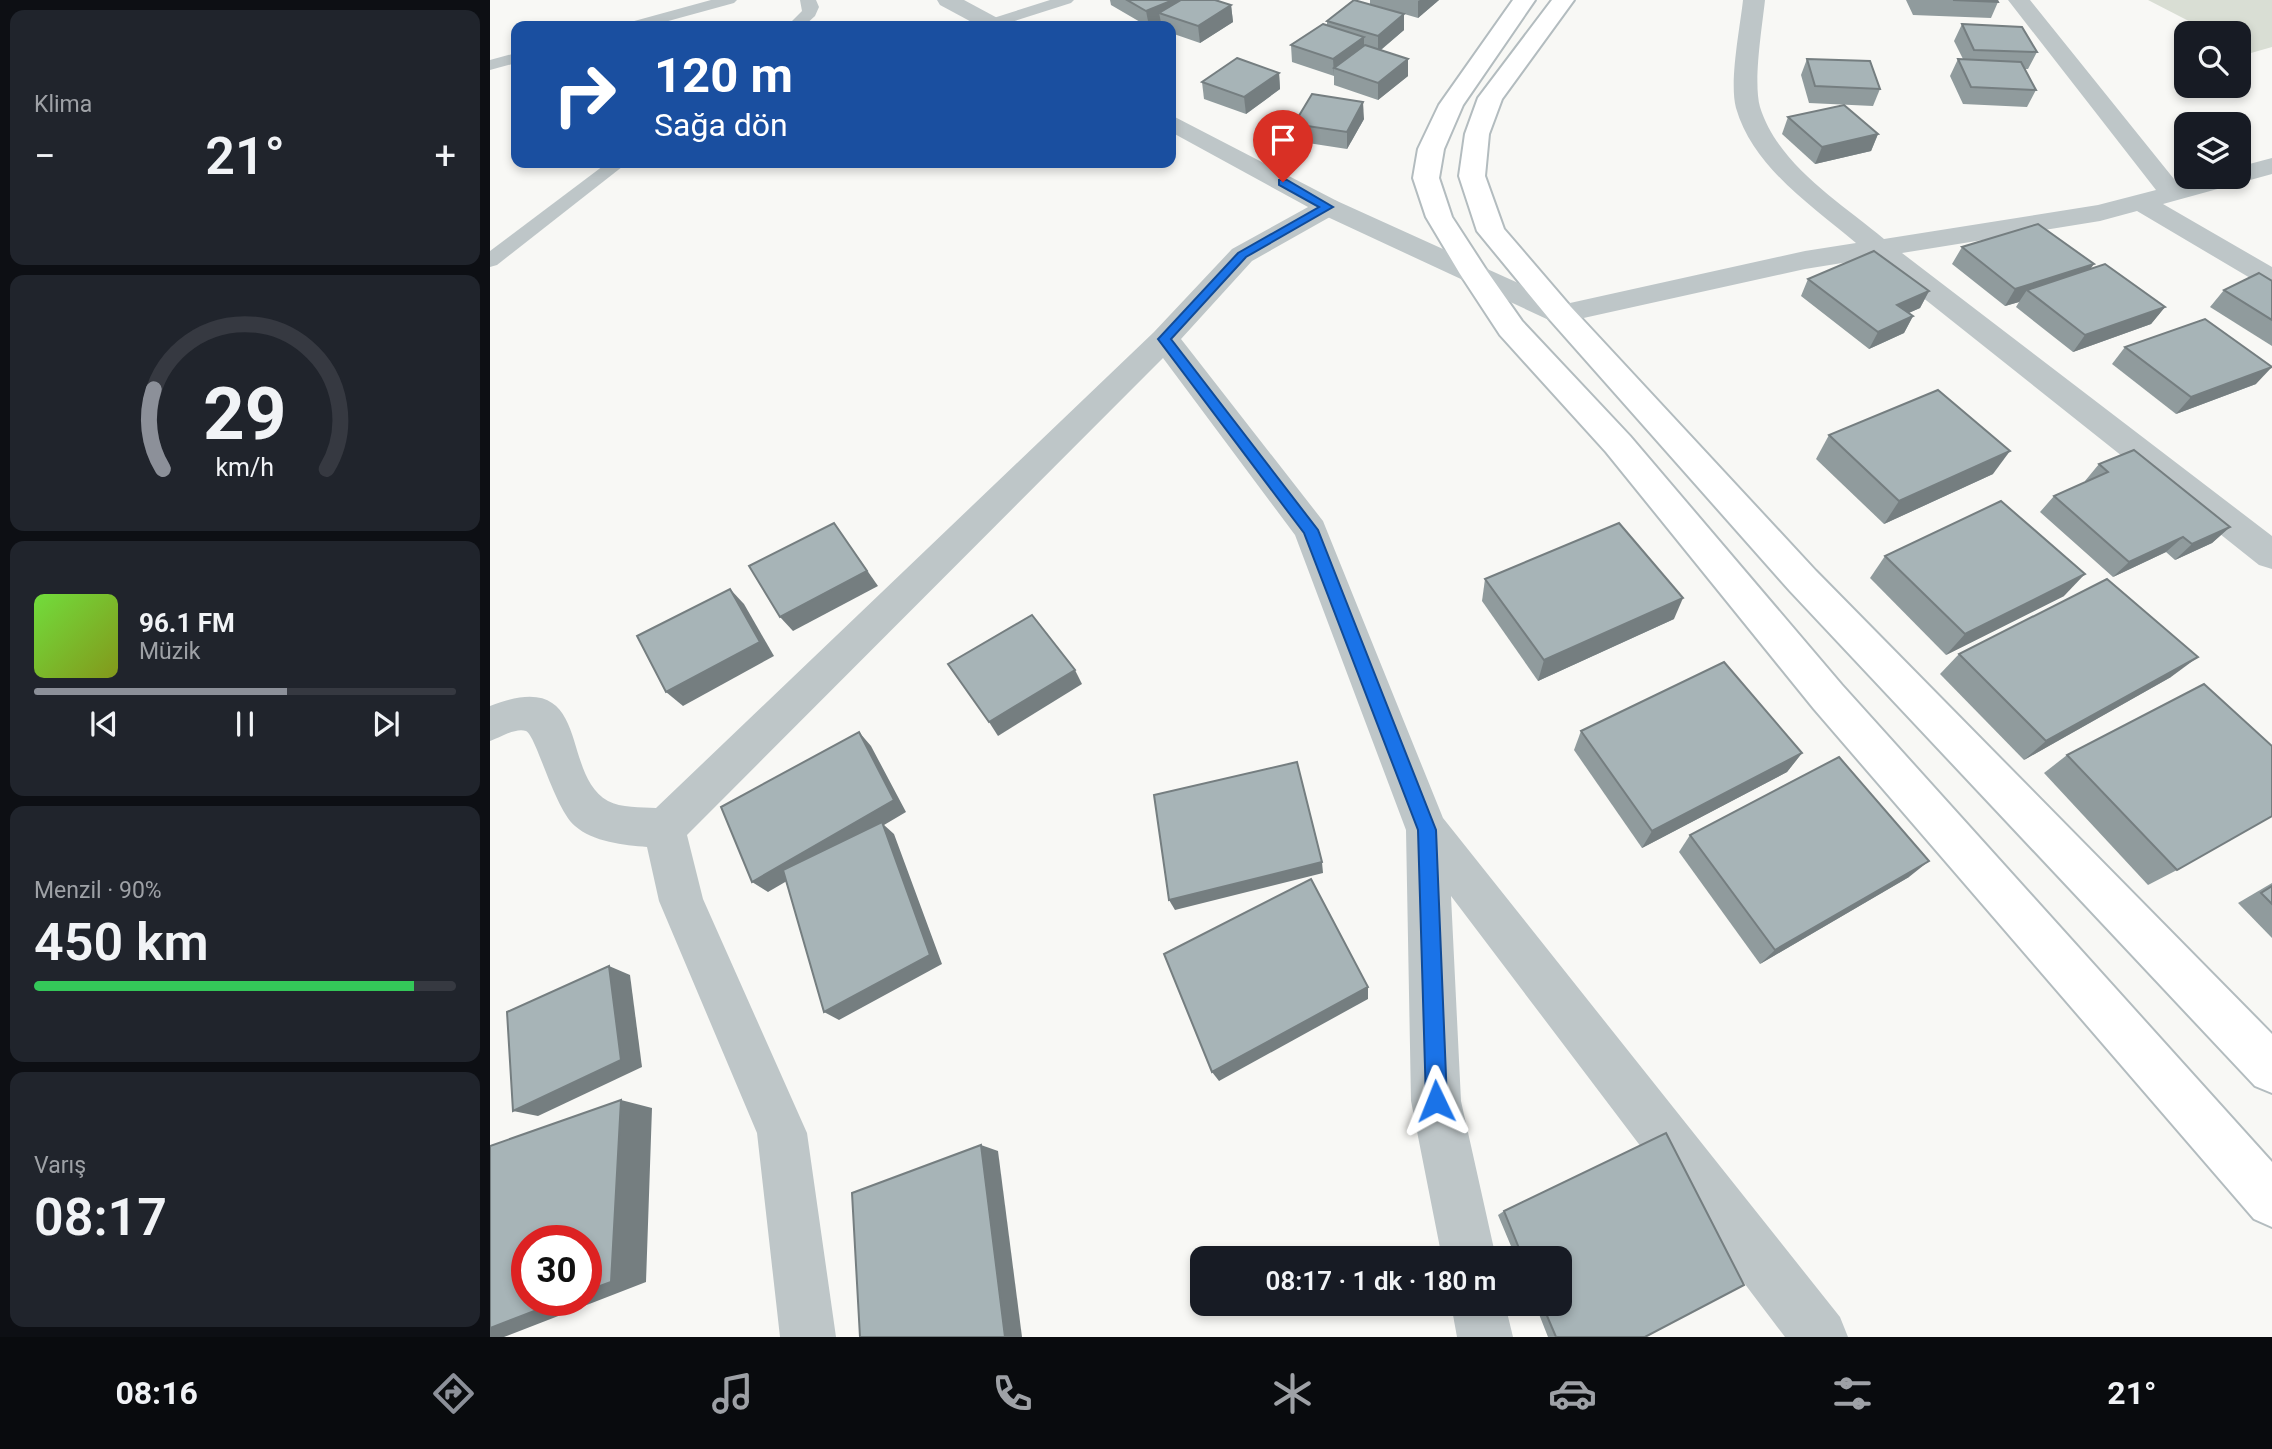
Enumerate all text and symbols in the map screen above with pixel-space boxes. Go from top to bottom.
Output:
map controls [2174,21,2251,189]
button: search [2174,21,2251,98]
text: 120 m [654,47,793,104]
icon: right [539,49,630,140]
text: Klima [34,91,92,118]
text: Sağa dön [654,106,788,144]
pin [1253,110,1313,182]
button: layers [2174,112,2251,189]
icon: arrive [1264,121,1302,159]
text: 21° [205,126,285,187]
text: − [34,134,56,178]
text: + [434,134,456,178]
text: 29 [203,372,287,458]
text: km/h [216,453,274,482]
text: 96.1 FM [139,608,235,638]
text: Müzik [139,638,200,665]
icon: previous [85,705,123,743]
icon: pause [226,705,264,743]
icon: next [367,705,405,743]
text: Menzil · 90% [34,877,162,904]
text: 450 km [34,912,209,973]
position arrow [1399,1064,1473,1138]
text: Varış [34,1152,86,1179]
text: 08:17 [34,1187,167,1248]
speed limit sign: 30 [511,1225,602,1316]
text: 08:17 · 1 dk · 180 m [1266,1266,1496,1296]
icon: directions [429,1369,478,1418]
icon: music [708,1369,757,1418]
icon: phone [988,1369,1037,1418]
icon: climate [1268,1369,1317,1418]
icon: car [1548,1369,1597,1418]
icon: filters [1828,1369,1877,1418]
text: 08:16 [115,1374,198,1412]
text: 21° [2107,1374,2157,1412]

